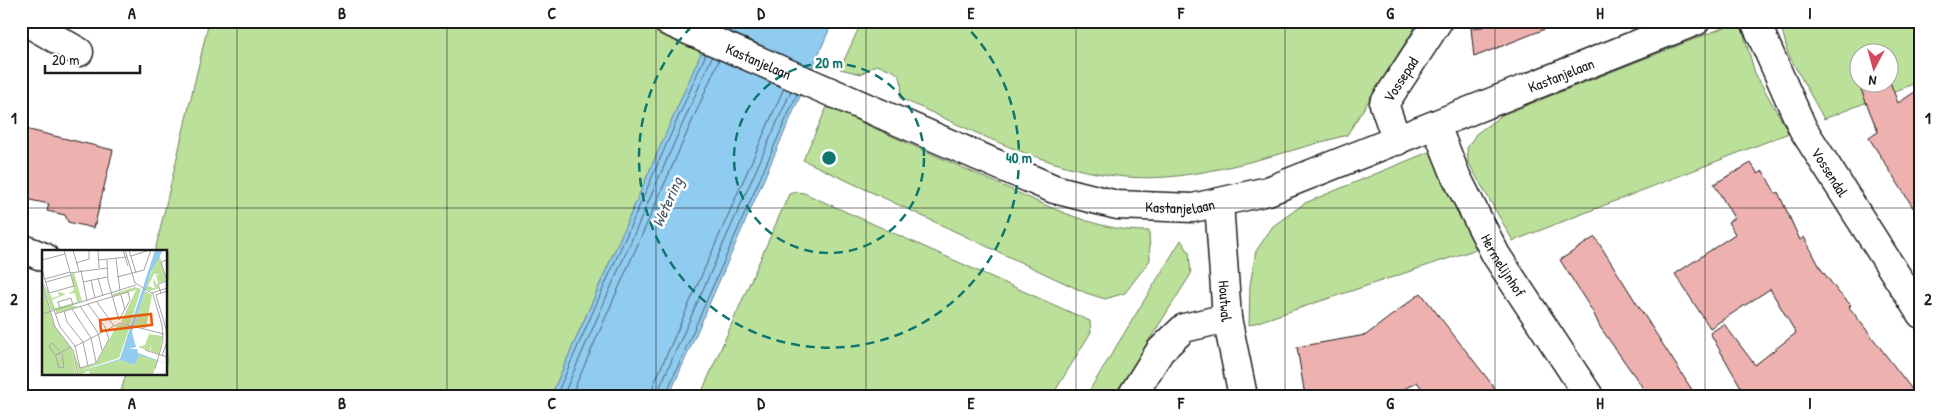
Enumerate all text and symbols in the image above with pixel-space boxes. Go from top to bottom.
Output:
text: A [128,2,136,24]
text: B [338,2,346,24]
text: C [548,2,557,24]
text: D [757,2,765,24]
text: E [967,2,975,24]
text: F [1177,2,1185,24]
text: G [1386,2,1394,24]
text: H [1596,2,1604,24]
text: I [1808,2,1812,24]
street label: Kastanjelaan [723,37,795,84]
scale bar [45,42,140,74]
north arrow [1850,42,1900,92]
text: 20 m [52,49,79,70]
text: 20 m [815,52,843,73]
street label: Vossepad [1378,52,1423,106]
street label: Kastanjelaan [1525,52,1597,97]
text: N [1867,72,1877,91]
text: 1 [11,107,17,129]
text: 1 [1925,107,1931,129]
street label: Vossendal [1807,143,1854,200]
text: 40 m [1006,147,1032,168]
centre of rings [820,149,838,167]
water label: Wetering [646,173,688,230]
street label: Kastanjelaan [1145,193,1217,218]
street label: Hermelijnhof [1476,230,1531,301]
inset map [42,250,168,374]
street label: Houtwal [1214,280,1238,323]
text: 2 [10,288,18,310]
text: 2 [1924,288,1932,310]
text: A [128,392,136,414]
text: B [338,392,346,414]
text: C [548,392,557,414]
text: D [757,392,765,414]
text: E [967,392,975,414]
text: F [1177,392,1185,414]
text: G [1386,392,1394,414]
text: H [1596,392,1604,414]
text: I [1808,392,1812,414]

